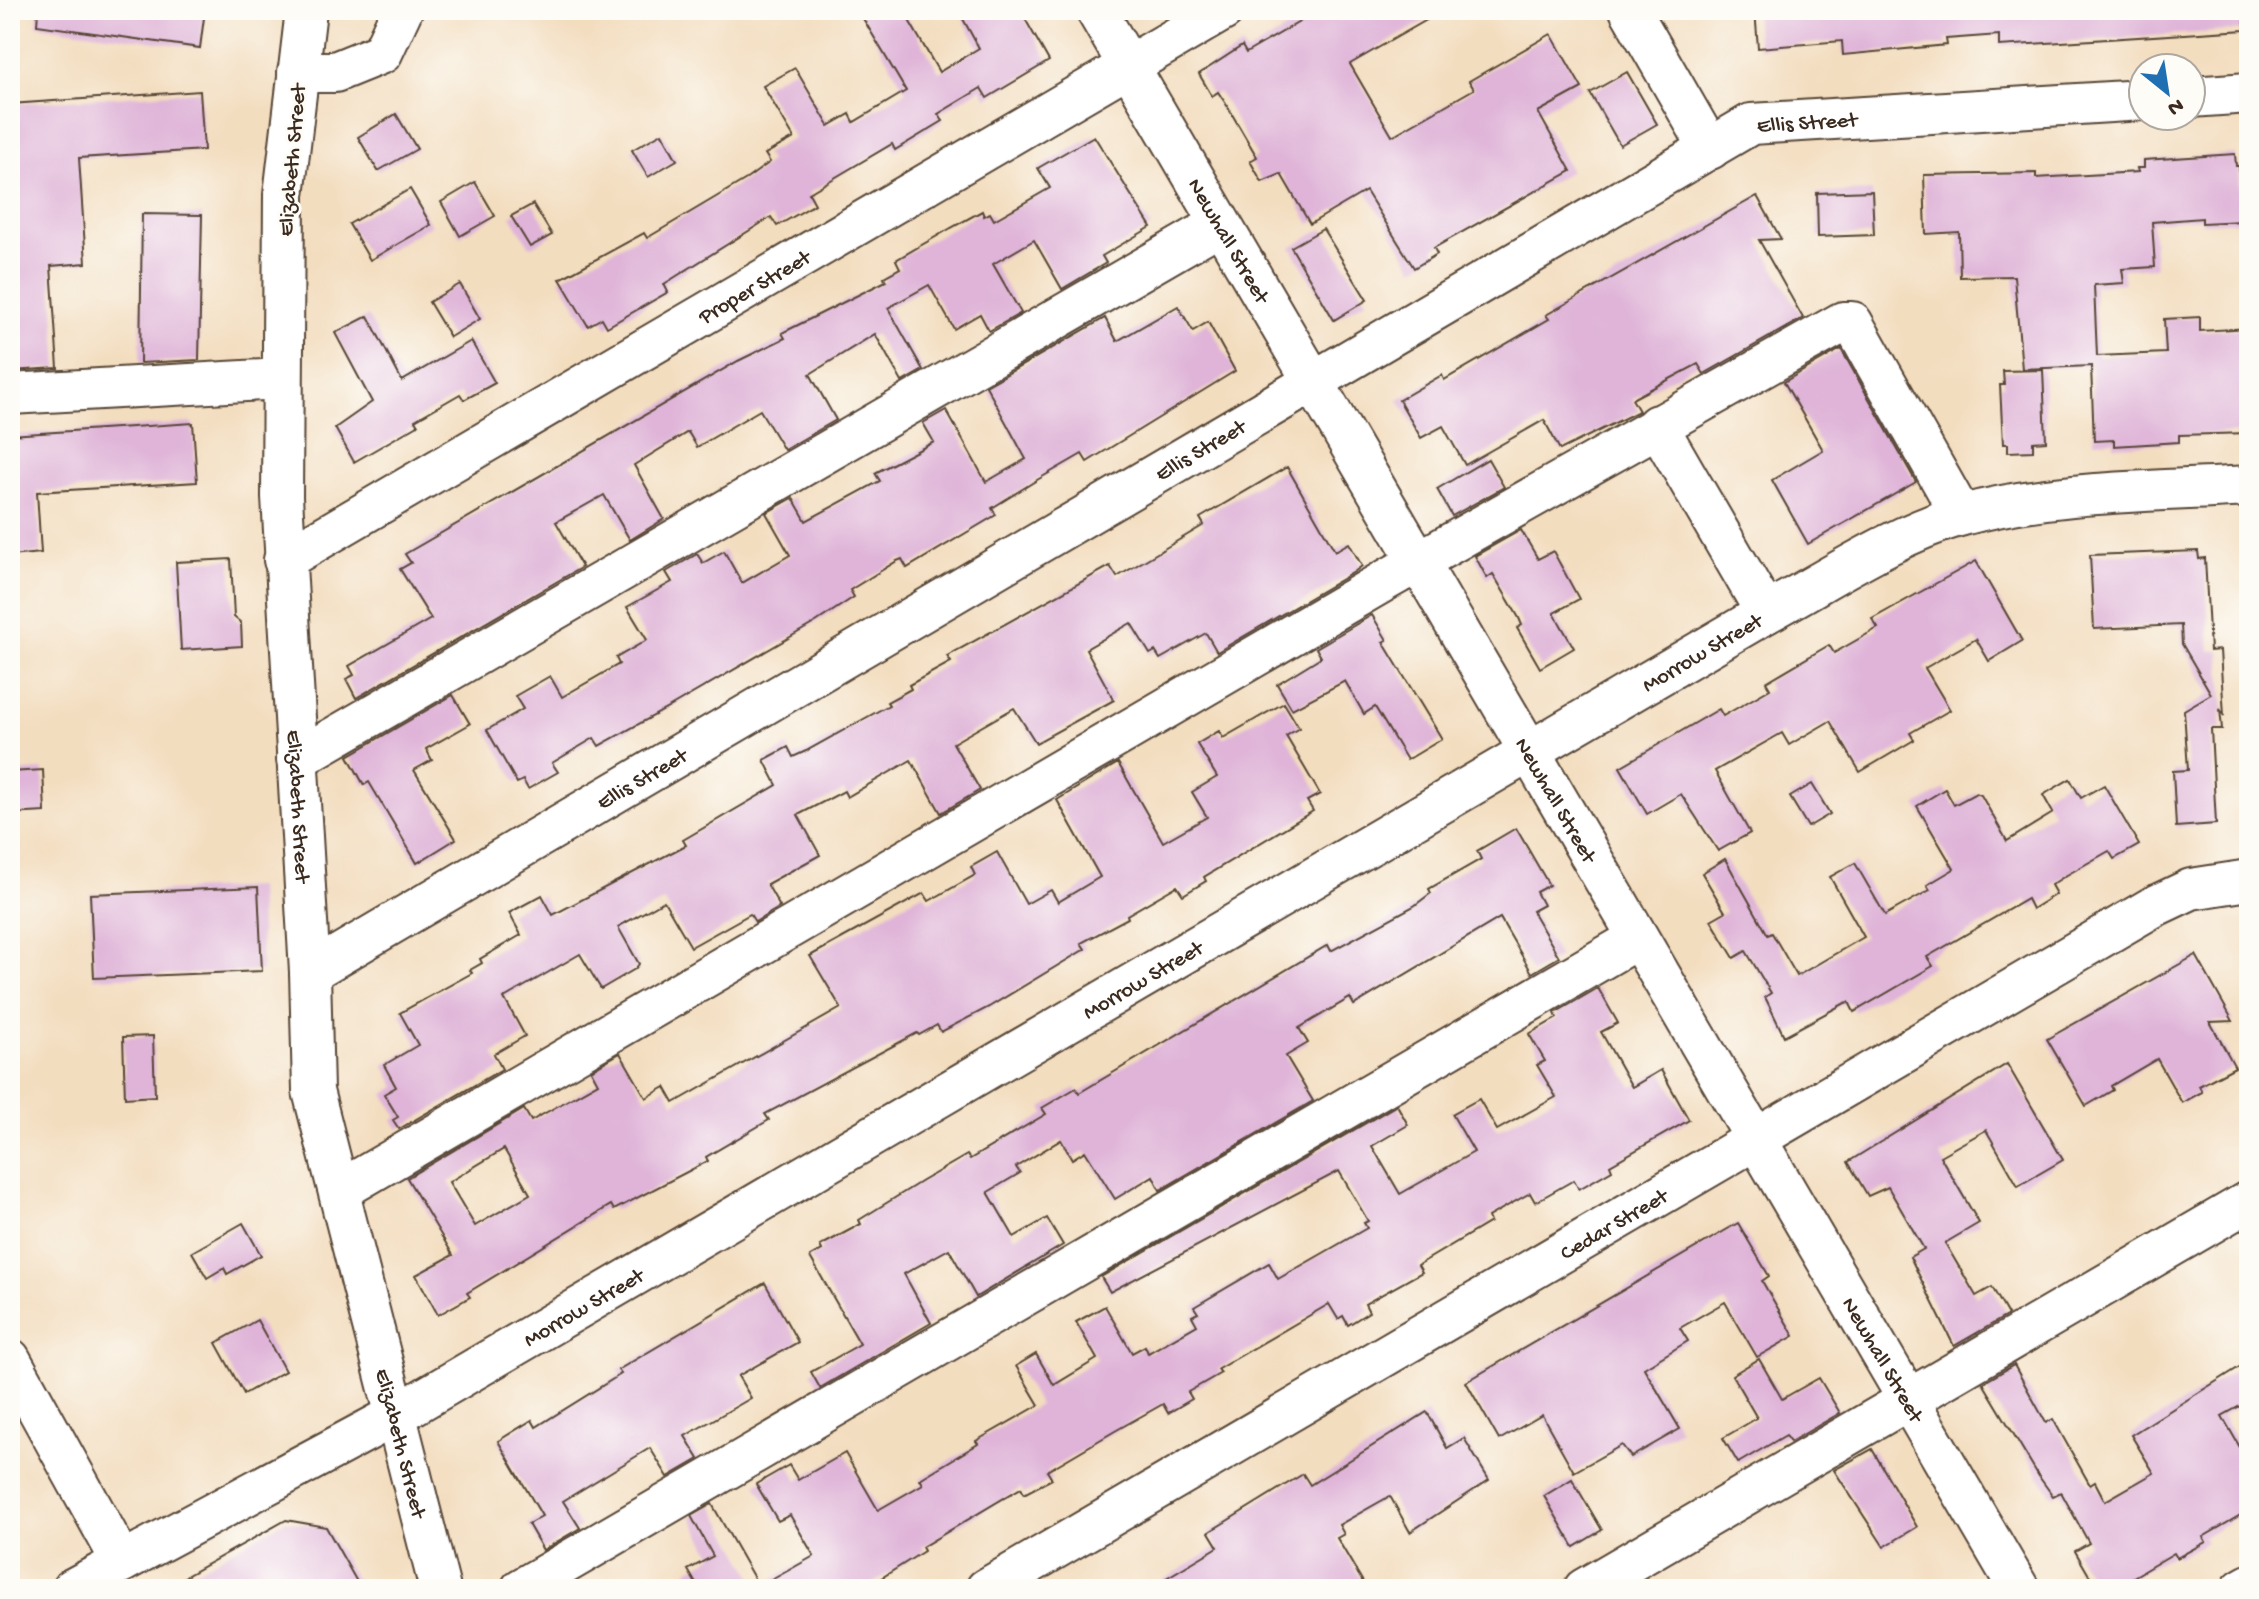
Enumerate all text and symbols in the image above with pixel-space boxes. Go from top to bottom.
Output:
north arrow [2127,52,2207,132]
street label: Elizabeth Street [274,81,314,238]
text: N [2162,91,2188,121]
street label: Ellis Street [1756,108,1860,141]
street label: Newhall Street [1180,174,1274,311]
street label: Proper Street [694,245,818,332]
street label: Ellis Street [1152,414,1253,489]
street label: Morrow Street [1638,608,1770,700]
street label: Elizabeth Street [279,729,314,886]
street label: Newhall Street [1507,734,1601,870]
street label: Ellis Street [593,743,695,817]
street label: Morrow Street [1079,936,1210,1027]
street label: Cedar Street [1556,1184,1675,1268]
street label: Morrow Street [520,1263,651,1354]
street label: Newhall Street [1834,1293,1929,1429]
street label: Elizabeth Street [367,1366,431,1523]

